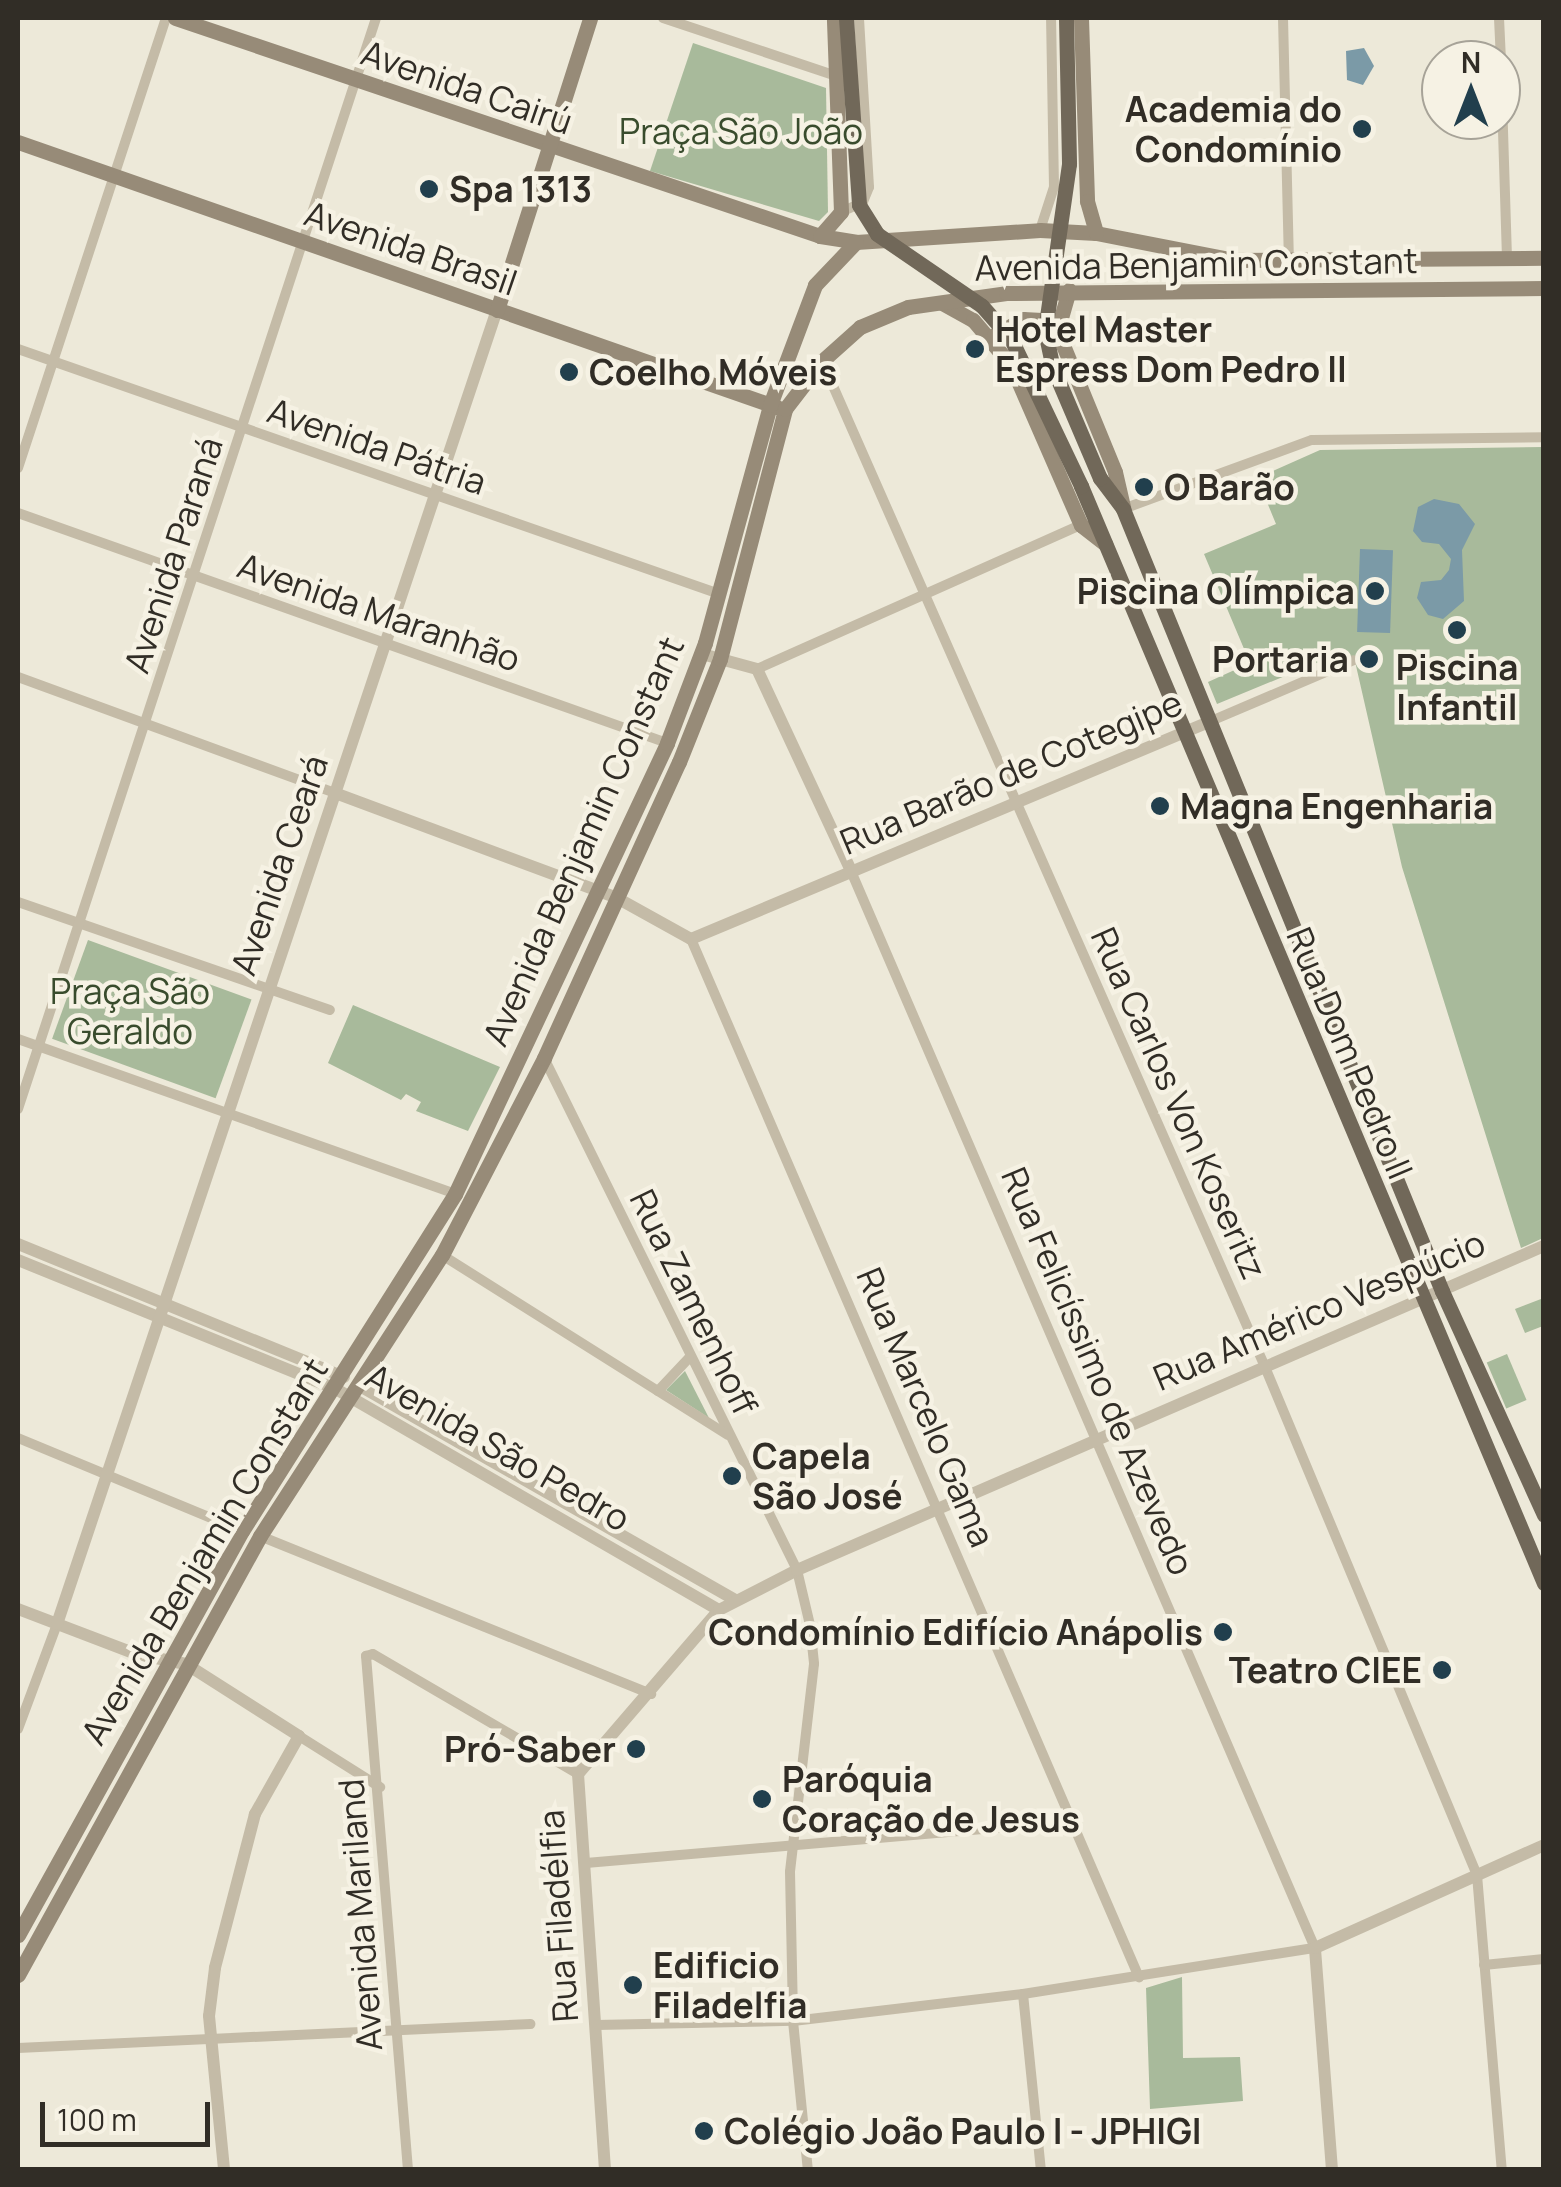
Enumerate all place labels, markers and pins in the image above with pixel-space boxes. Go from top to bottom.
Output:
place label: Academia do Condomínio [1125,88,1342,170]
marker: Academia do Condomínio [1351,118,1373,140]
place label: Spa 1313 [449,168,592,210]
marker: Spa 1313 [418,178,440,200]
place label: Hotel Master Espress Dom Pedro II [995,308,1347,390]
marker: Hotel Master Espress Dom Pedro II [964,338,986,360]
place label: Coelho Móveis [589,351,837,393]
marker: Coelho Móveis [558,361,580,383]
place label: O Barão [1164,466,1295,508]
marker: O Barão [1133,476,1155,498]
place label: Piscina Olímpica [1077,570,1355,612]
marker: Piscina Olímpica [1364,580,1386,602]
marker: Piscina Infantil [1446,619,1468,641]
place label: Portaria [1212,638,1349,680]
place label: Piscina Infantil [1396,646,1518,728]
marker: Portaria [1358,648,1380,670]
place label: Magna Engenharia [1180,785,1493,827]
marker: Magna Engenharia [1149,795,1171,817]
place label: Capela São José [752,1435,903,1517]
marker: Capela São José [721,1465,743,1487]
place label: Condomínio Edifício Anápolis [708,1611,1203,1653]
marker: Condomínio Edifício Anápolis [1212,1621,1234,1643]
place label: Teatro CIEE [1229,1649,1422,1691]
marker: Teatro CIEE [1431,1659,1453,1681]
place label: Pró-Saber [444,1728,616,1770]
marker: Pró-Saber [625,1738,647,1760]
place label: Paróquia Coração de Jesus [782,1758,1080,1840]
marker: Paróquia Coração de Jesus [751,1788,773,1810]
place label: Edificio Filadelfia [653,1944,807,2026]
marker: Edificio Filadelfia [622,1974,644,1996]
place label: Colégio João Paulo I - JPHIGI [724,2110,1202,2152]
marker: Colégio João Paulo I - JPHIGI [693,2120,715,2142]

